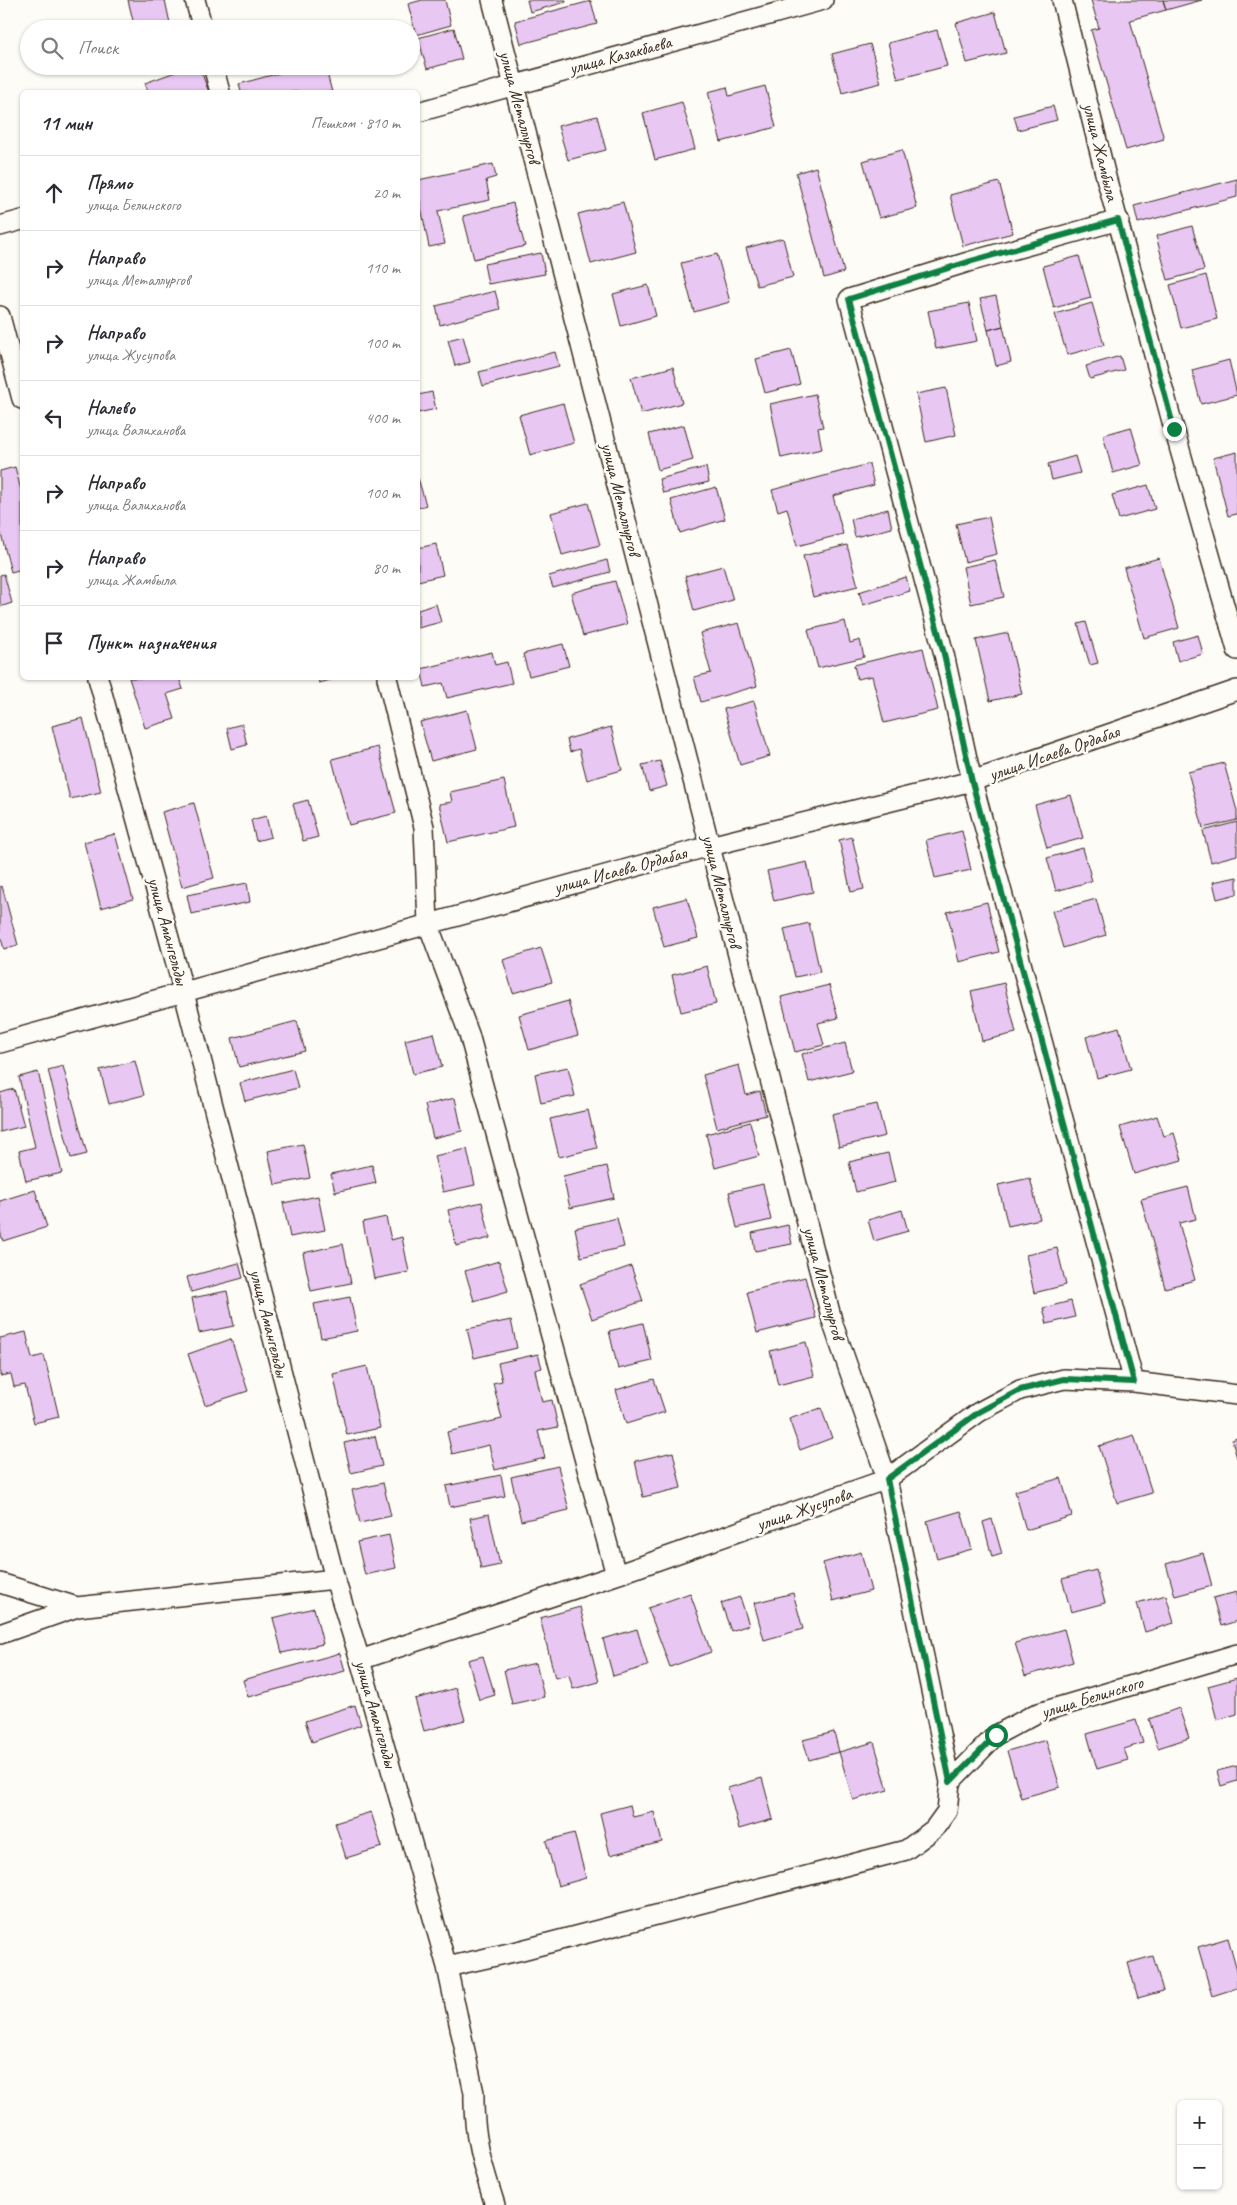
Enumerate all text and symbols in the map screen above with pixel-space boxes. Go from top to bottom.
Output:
search box [20,20,420,75]
street label: улица Казакбаева [566,30,675,79]
icon: search [38,34,66,62]
text: Поиск [78,36,118,60]
street label: улица Металлургов [494,47,546,168]
street label: улица Жамбыла [1078,100,1124,204]
text: 11 мин [40,110,92,136]
text: Пешком · 810 m [311,113,400,133]
text: Прямо [87,171,132,195]
icon: ahead [40,179,68,207]
text: 20 m [373,183,400,203]
text: улица Белинского [87,195,181,215]
text: Направо [87,246,145,270]
icon: right [40,254,68,282]
text: 110 m [366,258,400,278]
text: улица Металлургов [87,270,190,290]
text: Направо [87,321,145,345]
icon: right [40,329,68,357]
text: 100 m [366,333,400,353]
text: улица Жусупова [87,345,175,365]
text: Налево [87,396,135,420]
icon: left [40,404,68,432]
text: 400 m [366,408,400,428]
route end [1163,418,1186,441]
text: улица Валиханова [87,420,185,440]
street label: улица Металлургов [596,439,646,560]
text: Направо [87,471,145,495]
icon: right [40,479,68,507]
text: 100 m [366,483,400,503]
text: улица Валиханова [87,495,185,515]
text: Направо [87,546,145,570]
icon: right [40,554,68,582]
text: 80 m [373,558,400,578]
text: улица Жамбыла [87,570,176,590]
icon: arrive [40,629,68,657]
text: Пункт назначения [87,631,216,655]
street label: улица Исаева Ордабая [985,720,1124,786]
street label: улица Металлургов [697,831,747,952]
street label: улица Исаева Ордабая [550,841,690,899]
street label: улица Амангельды [143,874,193,989]
street label: улица Металлургов [798,1223,850,1344]
street label: улица Амангельды [245,1266,293,1381]
street label: улица Жусупова [753,1482,856,1536]
street label: улица Амангельды [350,1657,402,1772]
street label: улица Белинского [1037,1671,1147,1723]
route start [985,1724,1008,1747]
map controls [1177,2100,1222,2190]
button: + [1177,2100,1222,2145]
button: − [1177,2145,1222,2190]

